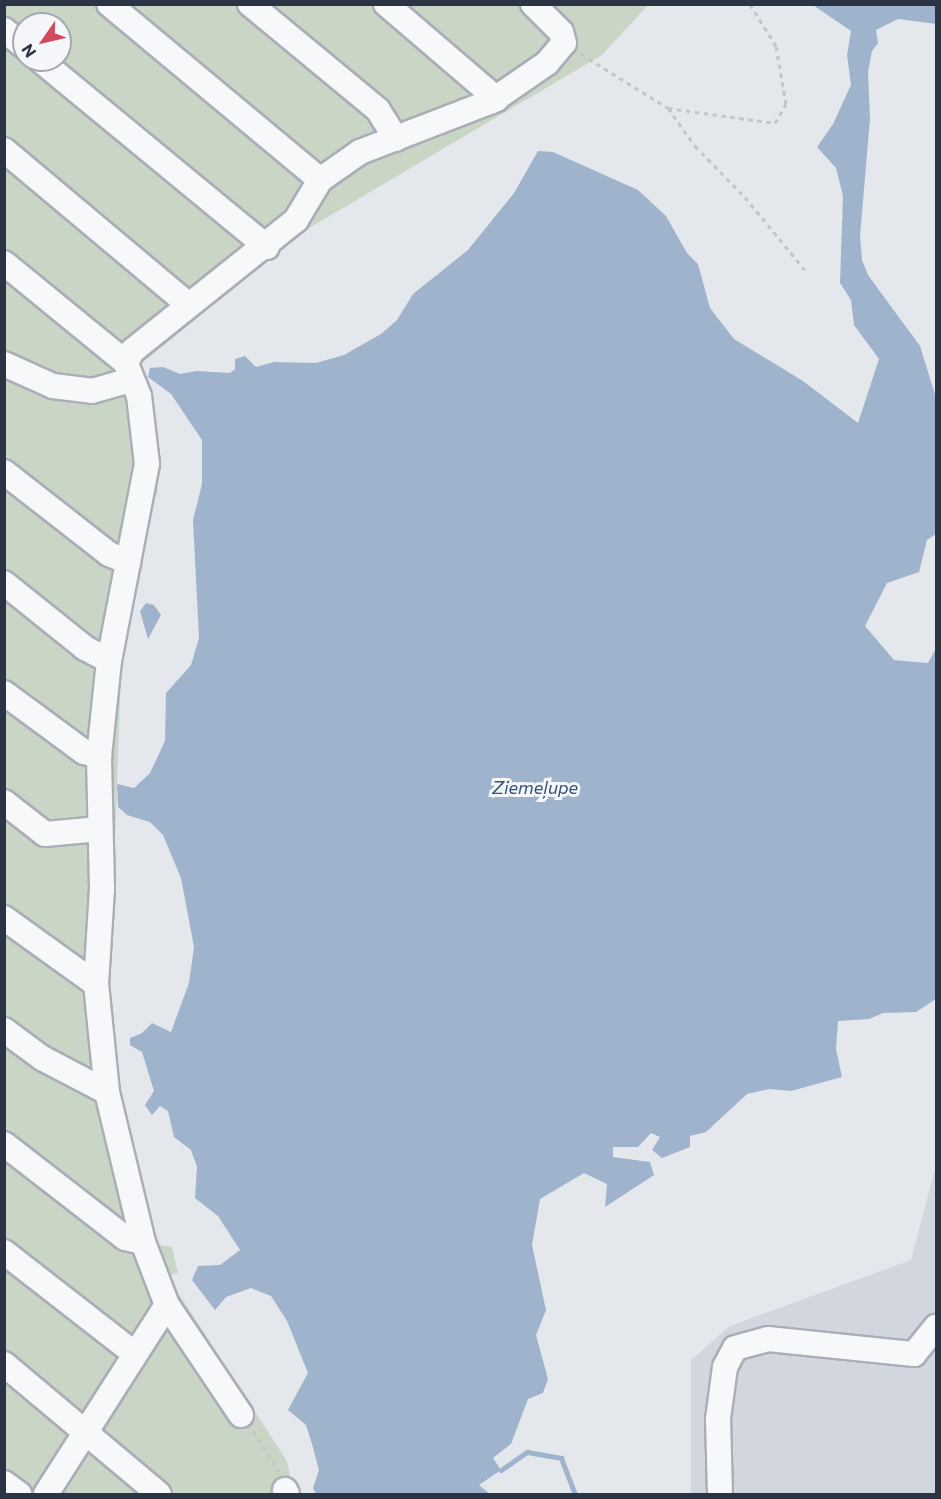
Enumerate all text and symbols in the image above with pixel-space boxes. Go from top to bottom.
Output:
north arrow [12,12,72,72]
text: N [17,41,40,62]
water label: Ziemeļupe [492,776,578,798]

